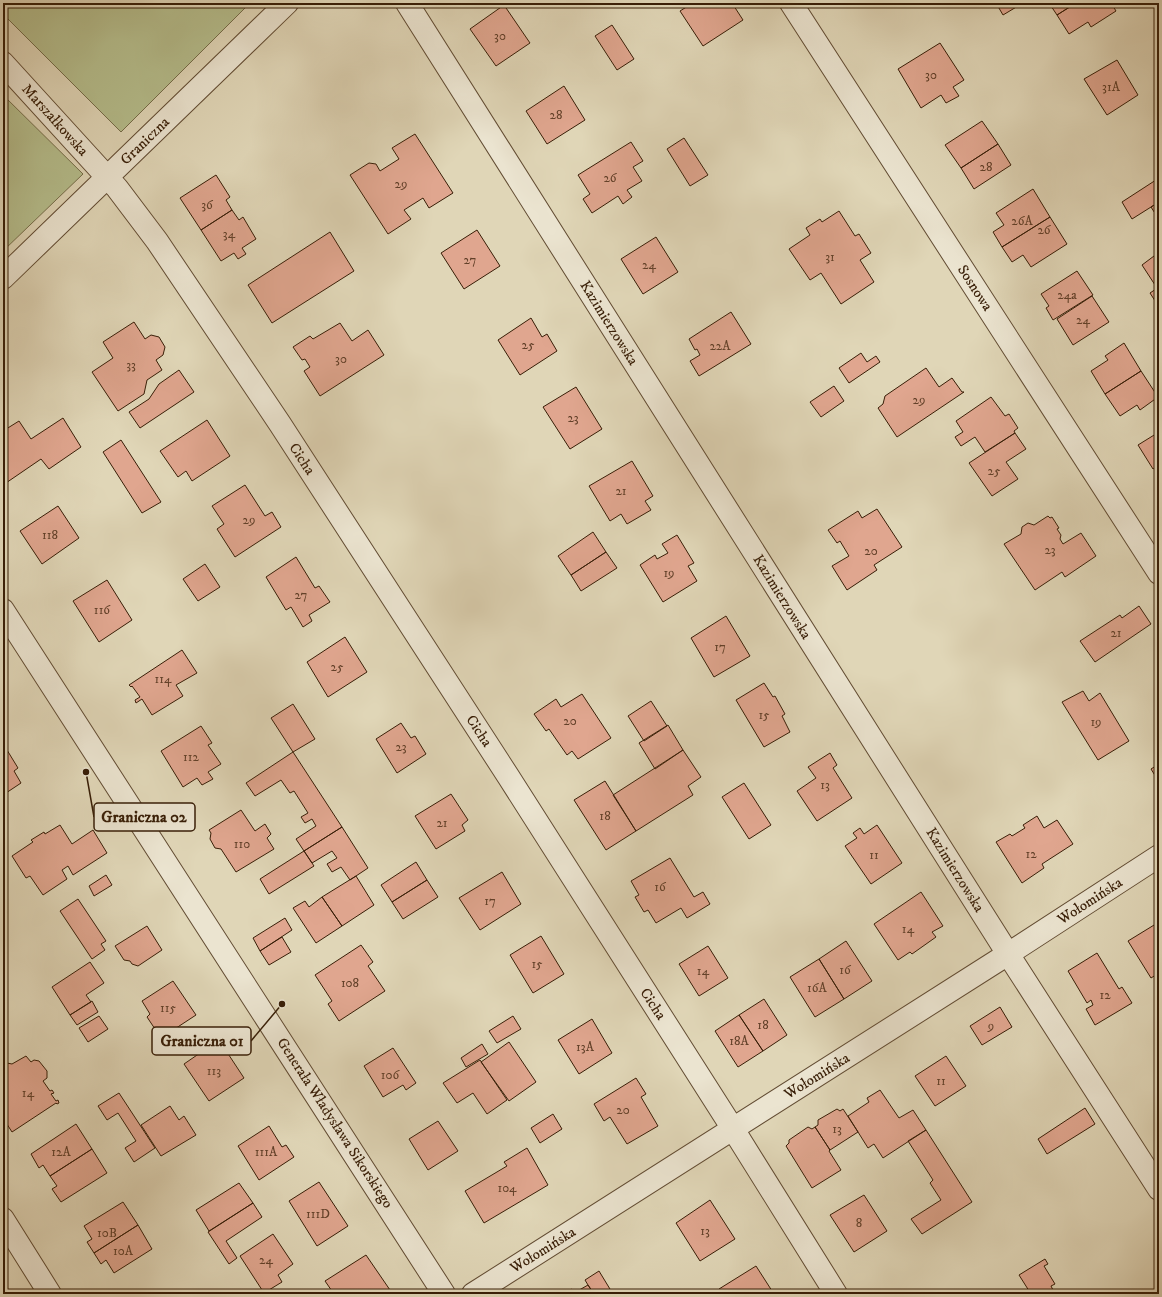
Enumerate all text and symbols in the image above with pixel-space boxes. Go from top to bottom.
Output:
house number: 30 [494,28,506,44]
house number: 30 [925,67,937,83]
house number: 31A [1102,79,1121,95]
street label: Marszałkowska [17,80,93,161]
house number: 28 [550,107,562,123]
street label: Graniczna [116,112,174,169]
house number: 28 [980,159,992,175]
house number: 26 [603,170,618,186]
house number: 29 [395,176,407,192]
house number: 36 [201,197,214,213]
house number: 26A [1011,213,1033,229]
house number: 26 [1037,222,1052,238]
house number: 34 [223,226,236,242]
house number: 31 [825,249,835,265]
house number: 27 [464,252,477,268]
house number: 24 [642,257,656,273]
street label: Sosnowa [953,261,997,315]
street label: Kazimierzowska [575,277,643,369]
house number: 24a [1057,287,1077,303]
house number: 24 [1076,312,1090,328]
house number: 25 [522,337,535,353]
house number: 22A [709,338,731,354]
house number: 30 [335,351,347,367]
house number: 33 [126,357,136,373]
house number: 29 [913,392,925,408]
house number: 23 [567,410,579,426]
street label: Cicha [285,439,320,479]
house number: 25 [988,463,1001,479]
house number: 21 [615,483,627,499]
house number: 29 [243,512,255,528]
house number: 118 [42,527,58,543]
house number: 23 [1044,542,1056,558]
house number: 20 [864,543,878,559]
street label: Kazimierzowska [748,551,816,643]
house number: 19 [663,565,675,581]
house number: 27 [295,587,308,603]
house number: 116 [94,602,111,618]
house number: 21 [1110,625,1122,641]
house number: 17 [714,639,726,655]
house number: 25 [331,659,344,675]
house number: 114 [154,671,172,687]
house number: 15 [758,707,770,723]
street label: Cicha [462,711,497,751]
house number: 20 [563,713,577,729]
house number: 19 [1090,714,1102,730]
house number: 23 [395,739,407,755]
house number: 112 [183,749,200,765]
house number: 13 [820,777,830,793]
callout: Graniczna 02 [94,803,195,831]
text: Graniczna 02 [101,807,188,827]
house number: 18 [599,808,611,824]
house number: 21 [436,815,448,831]
street label: Kazimierzowska [921,824,989,916]
house number: 110 [234,836,250,852]
house number: 12 [1025,846,1037,862]
house number: 11 [869,847,879,863]
street label: Wołomińska [1053,873,1127,930]
house number: 16 [654,879,667,895]
house number: 17 [484,893,496,909]
house number: 14 [902,921,915,937]
house number: 15 [531,956,543,972]
house number: 16 [839,962,852,978]
house number: 14 [697,963,710,979]
house number: 108 [341,975,359,991]
house number: 16A [807,980,828,996]
street label: Cicha [636,984,671,1024]
house number: 12 [1099,987,1111,1003]
house number: 115 [160,1000,176,1016]
house number: 18 [757,1017,769,1033]
house number: 9 [987,1018,994,1034]
callout: Graniczna 01 [152,1027,251,1055]
text: Graniczna 01 [160,1031,244,1051]
house number: 18A [729,1033,749,1049]
street label: Generała Władysława Sikorskiego [273,1034,397,1212]
house number: 13A [576,1039,595,1055]
street label: Wołomińska [780,1048,854,1104]
house number: 113 [207,1063,221,1079]
house number: 106 [381,1067,400,1083]
house number: 11 [936,1073,946,1089]
house number: 14 [22,1085,35,1101]
house number: 20 [616,1102,630,1118]
house number: 13 [832,1121,842,1137]
house number: 12A [51,1144,71,1160]
house number: 111A [255,1144,278,1160]
house number: 104 [497,1180,517,1196]
house number: 111D [306,1206,330,1222]
house number: 8 [856,1215,862,1231]
street label: Wołomińska [506,1222,580,1278]
house number: 13 [700,1223,710,1239]
house number: 10B [97,1225,117,1241]
house number: 10A [113,1243,134,1259]
house number: 24 [259,1252,273,1268]

